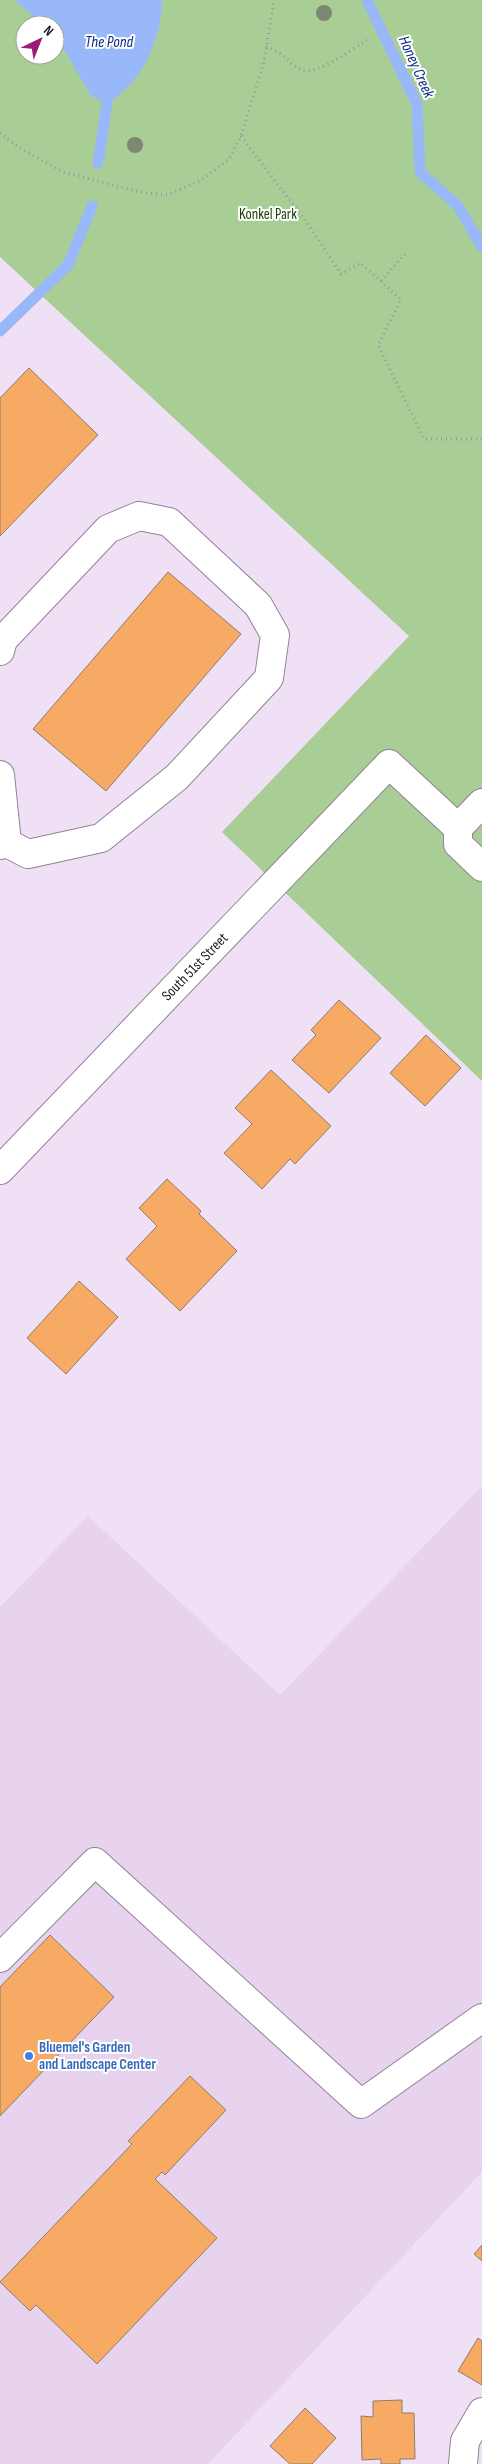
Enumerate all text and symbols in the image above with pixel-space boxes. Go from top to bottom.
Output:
north arrow [15,15,65,65]
text: N [40,22,57,40]
water label: The Pond [85,33,133,52]
water label: Honey Creek [394,33,439,102]
park label: Konkel Park [239,205,297,224]
street label: South 51st Street [158,929,233,1005]
place label: Bluemel's Garden and Landscape Center [39,2038,156,2074]
marker: Bluemel's Garden and Landscape Center [23,2050,35,2062]

